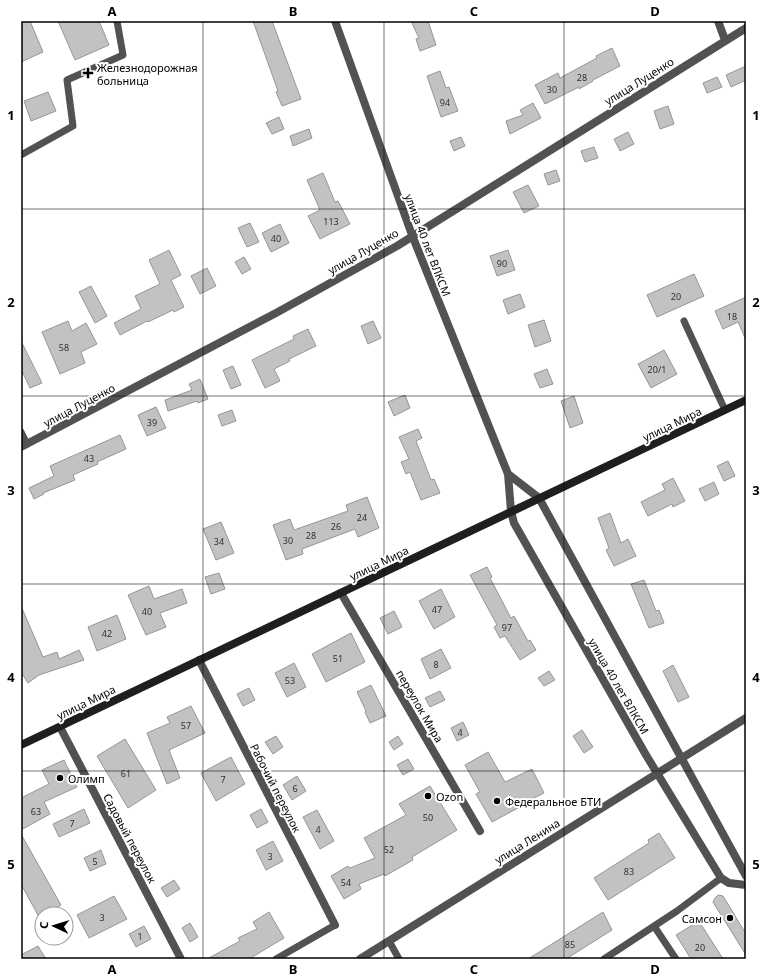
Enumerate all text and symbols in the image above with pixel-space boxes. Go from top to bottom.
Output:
text: A [108,2,117,20]
text: B [289,2,297,20]
text: C [470,2,478,20]
text: D [650,2,660,20]
street label: улица Луценко [602,54,676,108]
place label: Железнодорожная больница [97,60,198,88]
marker: Железнодорожная больница [82,67,94,79]
house number: 28 [577,71,587,84]
house number: 30 [547,83,557,96]
house number: 94 [440,96,450,109]
text: 1 [7,106,15,124]
text: 1 [752,106,760,124]
street label: улица 40 лет ВЛКСМ [402,192,454,298]
house number: 113 [323,215,339,228]
street label: улица Луценко [325,225,401,277]
house number: 40 [271,232,281,245]
house number: 90 [497,257,507,270]
house number: 20 [671,290,681,303]
text: 2 [7,293,15,311]
text: 2 [752,293,760,311]
house number: 18 [727,310,737,323]
house number: 58 [59,341,69,354]
house number: 20/1 [648,363,666,376]
street label: улица Луценко [41,380,117,430]
street label: улица Мира [640,403,704,445]
house number: 39 [147,416,157,429]
house number: 43 [84,452,94,465]
text: 3 [7,481,15,499]
text: 3 [752,481,760,499]
house number: 24 [357,511,367,524]
house number: 26 [331,520,341,533]
house number: 28 [306,529,316,542]
house number: 30 [283,534,293,547]
house number: 34 [214,535,224,548]
street label: улица Мира [347,542,411,584]
house number: 47 [432,603,442,616]
house number: 40 [142,605,152,618]
house number: 97 [502,621,512,634]
house number: 42 [102,627,112,640]
street label: улица 40 лет ВЛКСМ [585,635,653,737]
house number: 51 [333,652,343,665]
house number: 8 [433,658,439,671]
street label: переулок Мира [393,667,447,745]
text: 4 [7,668,15,686]
text: 4 [752,668,760,686]
house number: 53 [285,674,295,687]
street label: улица Мира [54,681,118,723]
house number: 57 [181,719,191,732]
house number: 4 [457,726,463,739]
street label: Рабочий переулок [247,741,305,835]
house number: 61 [121,767,131,780]
place label: Олимп [68,771,105,786]
marker: Олимп [55,773,65,783]
house number: 7 [220,773,226,786]
house number: 6 [292,782,298,795]
place label: Ozon [436,789,463,804]
street label: Садовый переулок [100,790,160,886]
marker: Ozon [423,791,433,801]
place label: Федеральное БТИ [505,794,601,809]
marker: Федеральное БТИ [492,796,502,806]
house number: 63 [31,805,41,818]
house number: 50 [423,811,433,824]
street label: улица Ленина [492,815,562,867]
house number: 7 [69,817,75,830]
house number: 4 [315,823,321,836]
house number: 52 [384,843,394,856]
house number: 3 [267,850,273,863]
text: 5 [7,855,15,873]
house number: 5 [92,855,98,868]
text: 5 [752,855,760,873]
house number: 83 [624,865,634,878]
house number: 54 [341,876,351,889]
north arrow [34,906,74,946]
house number: 3 [99,911,105,924]
place label: Самсон [682,911,722,926]
marker: Самсон [725,913,735,923]
text: С [36,921,51,929]
house number: 1 [137,930,143,943]
house number: 85 [565,938,575,951]
house number: 20 [695,941,705,954]
text: A [108,960,117,978]
text: B [289,960,297,978]
text: C [470,960,478,978]
text: D [650,960,660,978]

